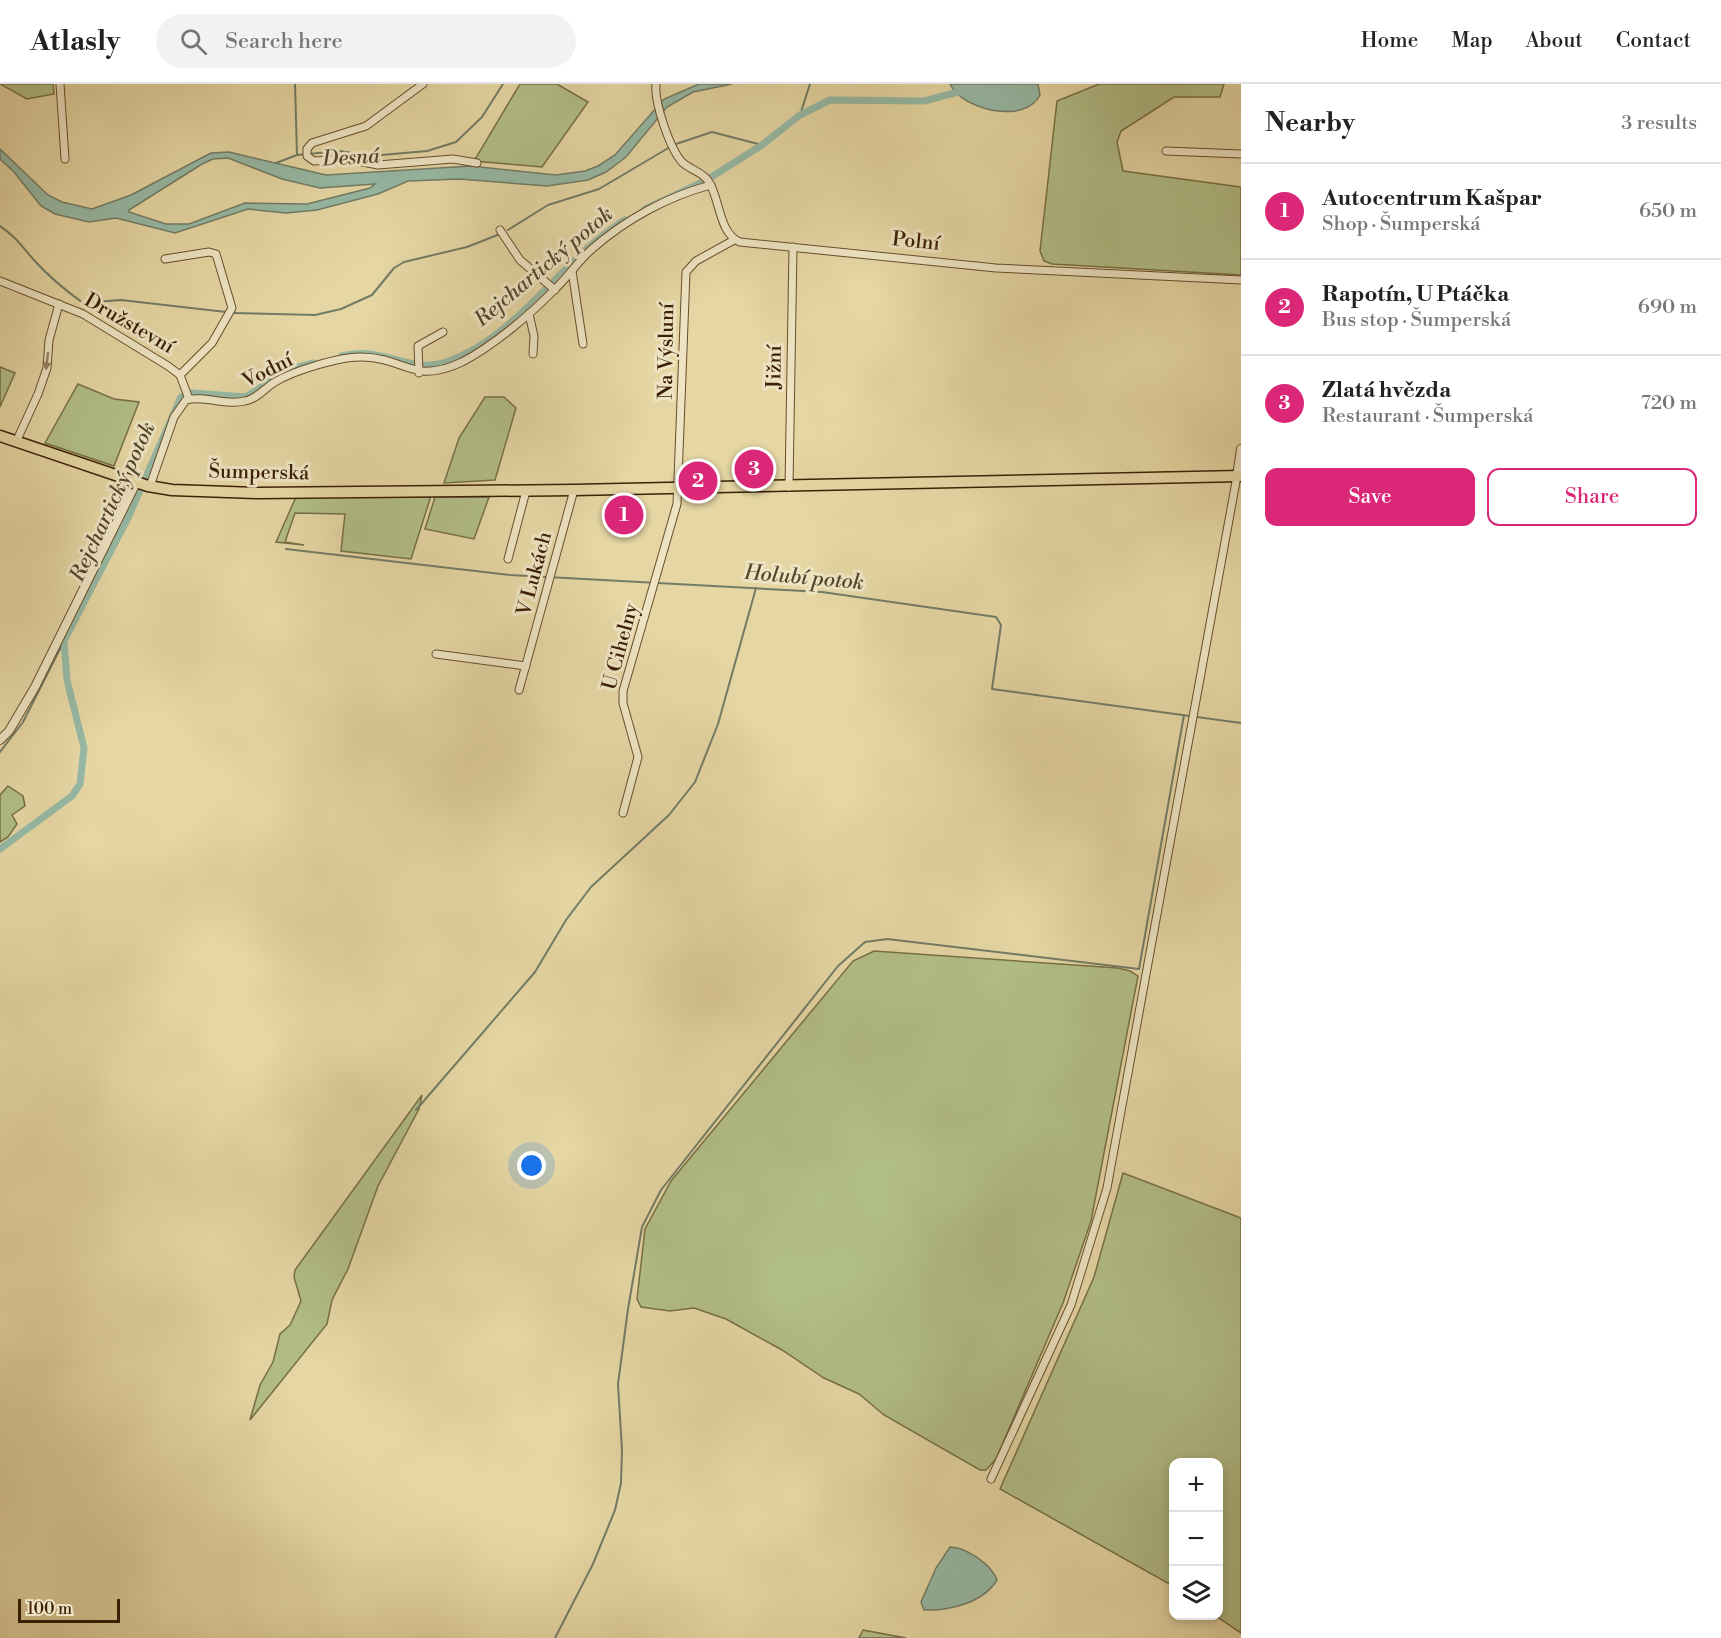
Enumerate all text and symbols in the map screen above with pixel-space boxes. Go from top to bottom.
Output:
search box [156,14,576,68]
text: Atlasly [30,24,120,59]
icon: search [177,25,210,58]
text: Search here [225,28,343,55]
text: Home [1361,28,1418,54]
text: Map [1451,28,1493,54]
text: About [1526,28,1583,54]
text: Contact [1616,28,1691,54]
text: Nearby [1265,107,1355,139]
text: 3 results [1621,111,1697,136]
water label: Desná [321,144,381,173]
text: Autocentrum Kašpar [1322,185,1542,212]
text: 1 [1280,199,1289,224]
text: 650 m [1639,199,1697,224]
water label: Rejchartický potok [468,201,619,333]
text: Shop · Šumperská [1322,212,1480,237]
street label: Polní [891,227,943,257]
text: Rapotín, U Ptáčka [1322,281,1509,308]
street label: Družstevní [79,288,180,361]
text: 2 [1278,295,1291,320]
text: 690 m [1638,295,1697,320]
street label: Na Výsluní [654,301,680,400]
text: Bus stop · Šumperská [1322,308,1511,333]
street label: Jižní [762,343,788,390]
street label: Vodní [238,347,299,395]
one-way arrow [42,352,51,371]
text: Zlatá hvězda [1322,377,1451,404]
text: 3 [1278,391,1291,416]
text: 720 m [1641,391,1697,416]
text: Restaurant · Šumperská [1322,404,1533,429]
water label: Rejchartický potok [64,418,161,587]
pin: 3 [734,446,774,492]
pin: 2 [678,458,718,504]
street label: Šumperská [208,459,310,486]
button: Save [1265,468,1475,526]
button: Share [1487,468,1697,526]
pin: 1 [604,492,644,538]
street label: V Lukách [512,529,558,620]
water label: Holubí potok [742,560,865,596]
street label: U Cihelny [597,601,645,693]
your location [517,1151,546,1180]
map controls [1169,1458,1223,1620]
button: + [1169,1458,1223,1512]
button: − [1169,1512,1223,1566]
button: layers [1169,1566,1223,1620]
scale bar [18,1596,120,1624]
text: 100 m [27,1599,72,1619]

